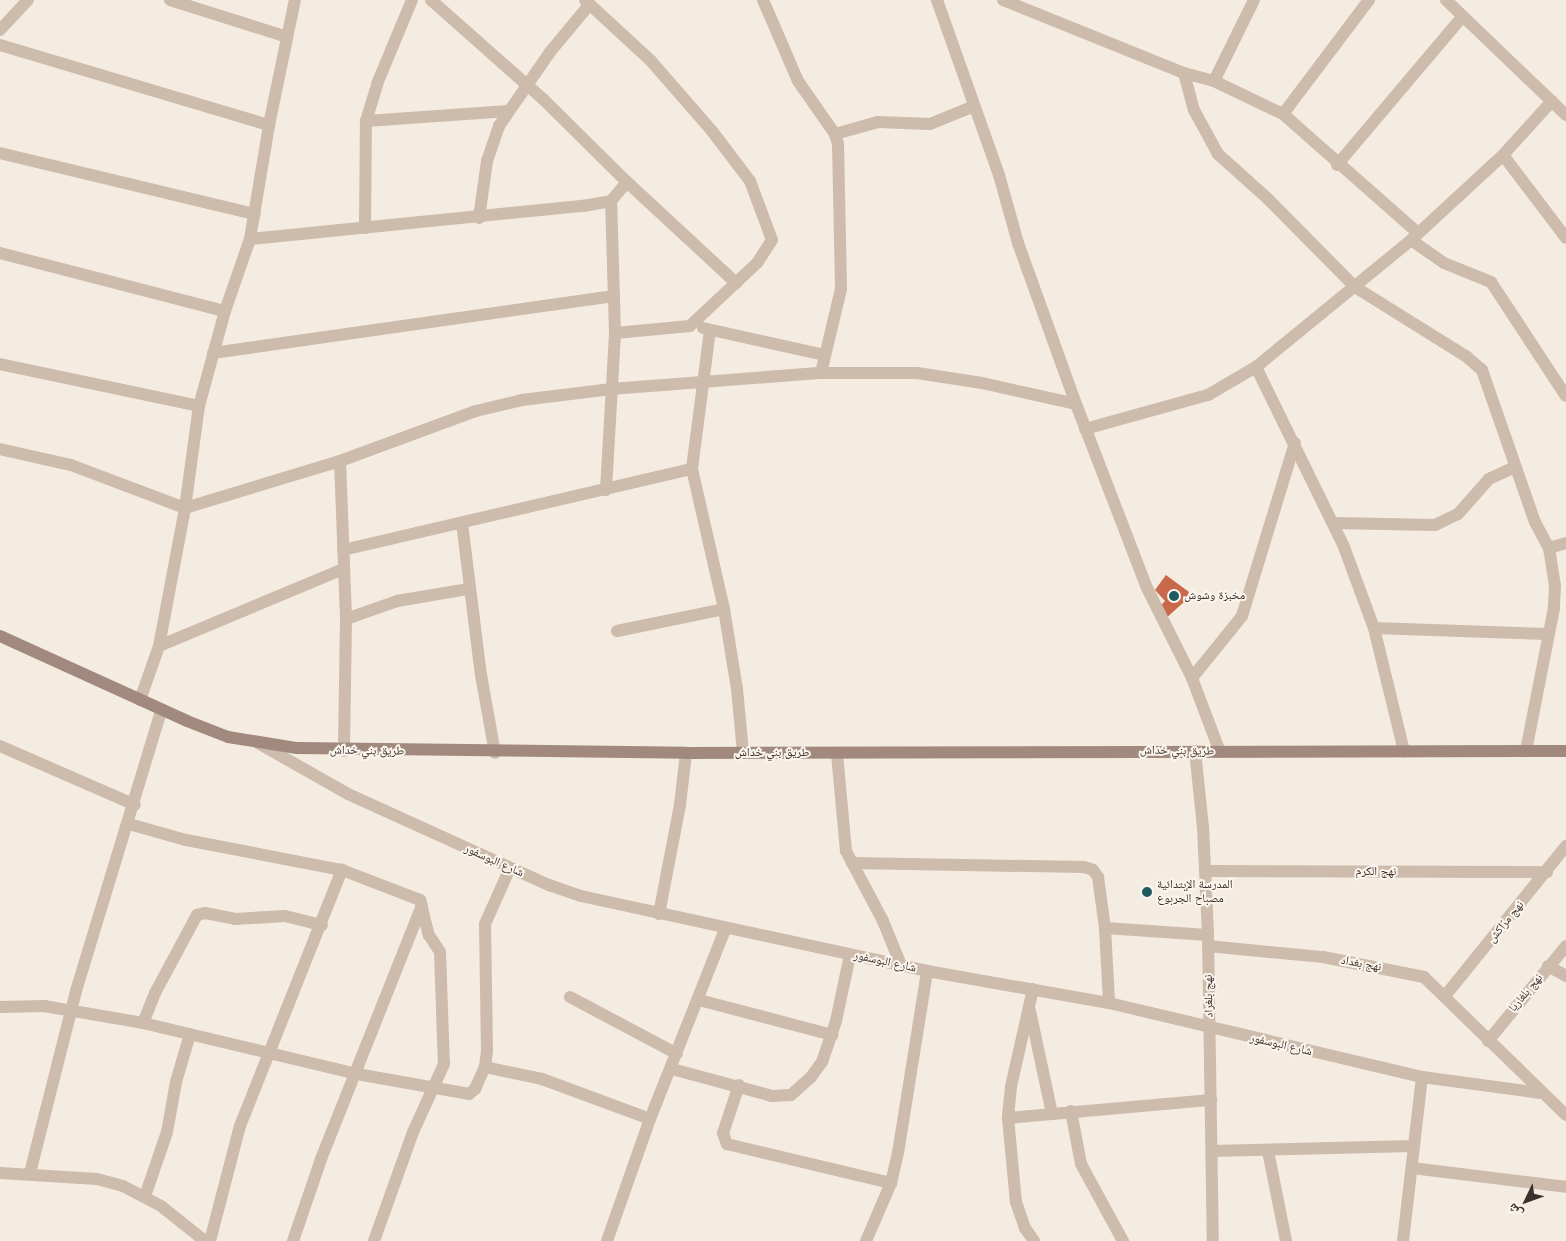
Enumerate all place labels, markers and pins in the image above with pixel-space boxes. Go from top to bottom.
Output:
place label: مخبزة وشوش [1184,589,1245,603]
marker: مخبزة وشوش [1168,590,1180,602]
place label: المدرسة الإبتدائية مصباح الجربوع [1157,878,1233,906]
marker: المدرسة الإبتدائية مصباح الجربوع [1141,886,1153,898]

